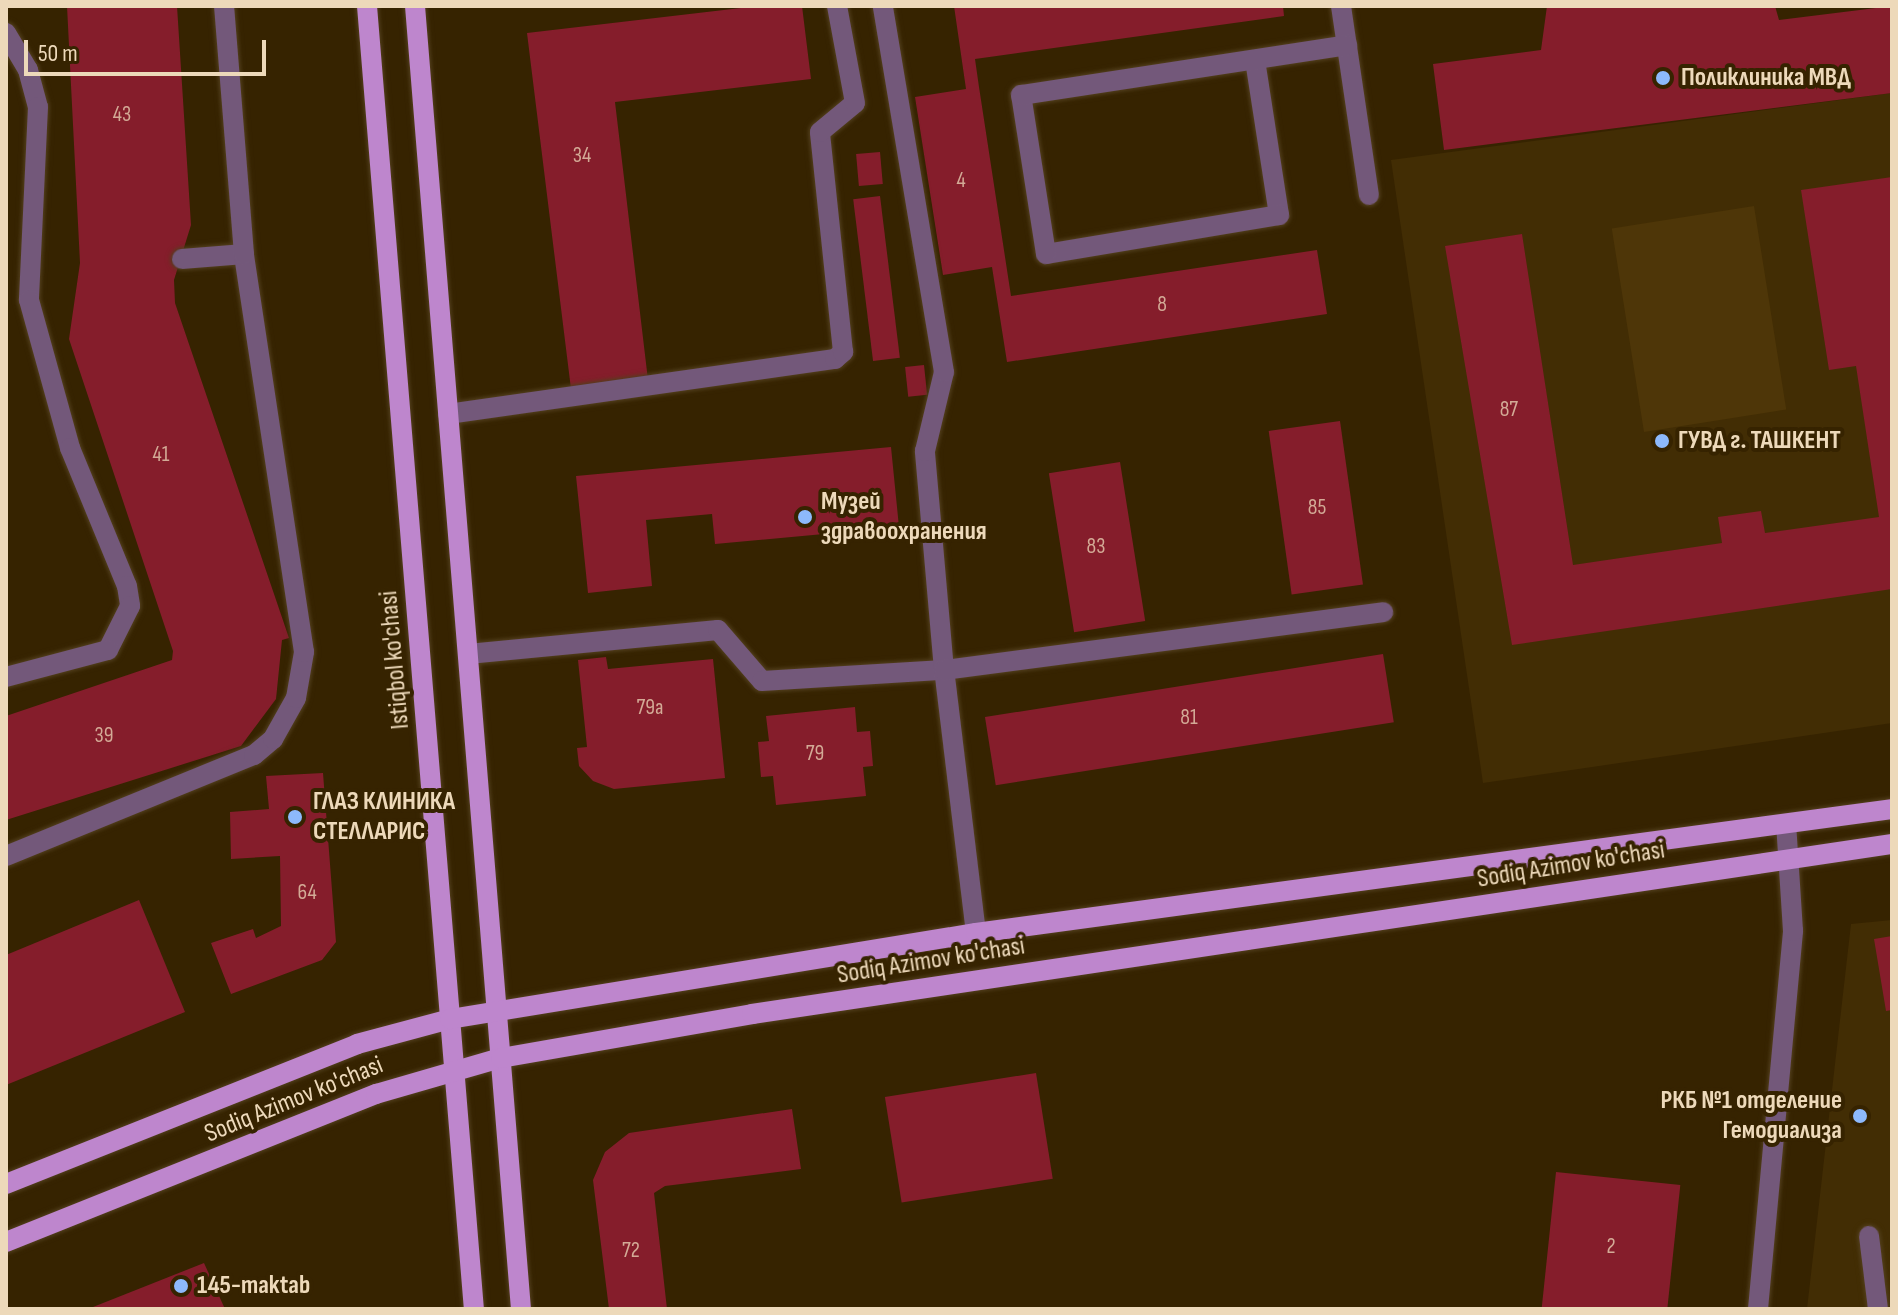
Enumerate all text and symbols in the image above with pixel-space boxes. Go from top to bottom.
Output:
scale bar [28,24,270,74]
text: 50 m [38,39,78,68]
place label: Поликлиника МВД [1681,62,1851,94]
marker: Поликлиника МВД [1652,67,1674,89]
house number: 43 [113,102,131,128]
house number: 34 [573,143,591,169]
house number: 4 [956,168,966,194]
house number: 8 [1157,292,1167,318]
house number: 87 [1500,397,1518,423]
place label: ГУВД г. ТАШКЕНТ [1678,425,1841,457]
marker: ГУВД г. ТАШКЕНТ [1653,432,1671,450]
house number: 41 [153,442,169,468]
place label: Музей здравоохранения [821,486,987,548]
house number: 85 [1308,495,1326,521]
marker: Музей здравоохранения [796,508,814,526]
house number: 83 [1087,534,1105,560]
street label: Istiqbol ko'chasi [373,589,417,731]
house number: 79а [636,695,664,721]
house number: 81 [1180,705,1198,731]
house number: 39 [95,723,113,749]
house number: 79 [806,741,824,767]
place label: ГЛАЗ КЛИНИКА СТЕЛЛАРИС [313,786,455,848]
marker: ГЛАЗ КЛИНИКА СТЕЛЛАРИС [284,806,306,828]
street label: Sodiq Azimov ko'chasi [1475,835,1667,895]
house number: 64 [297,880,317,906]
street label: Sodiq Azimov ko'chasi [835,931,1027,991]
street label: Sodiq Azimov ko'chasi [200,1050,388,1150]
place label: РКБ №1 отделение Гемодиализа [1661,1085,1842,1146]
marker: РКБ №1 отделение Гемодиализа [1849,1105,1871,1127]
house number: 2 [1606,1234,1616,1260]
house number: 72 [622,1238,640,1264]
place label: 145-maktab [197,1270,310,1302]
marker: 145-maktab [172,1277,190,1295]

